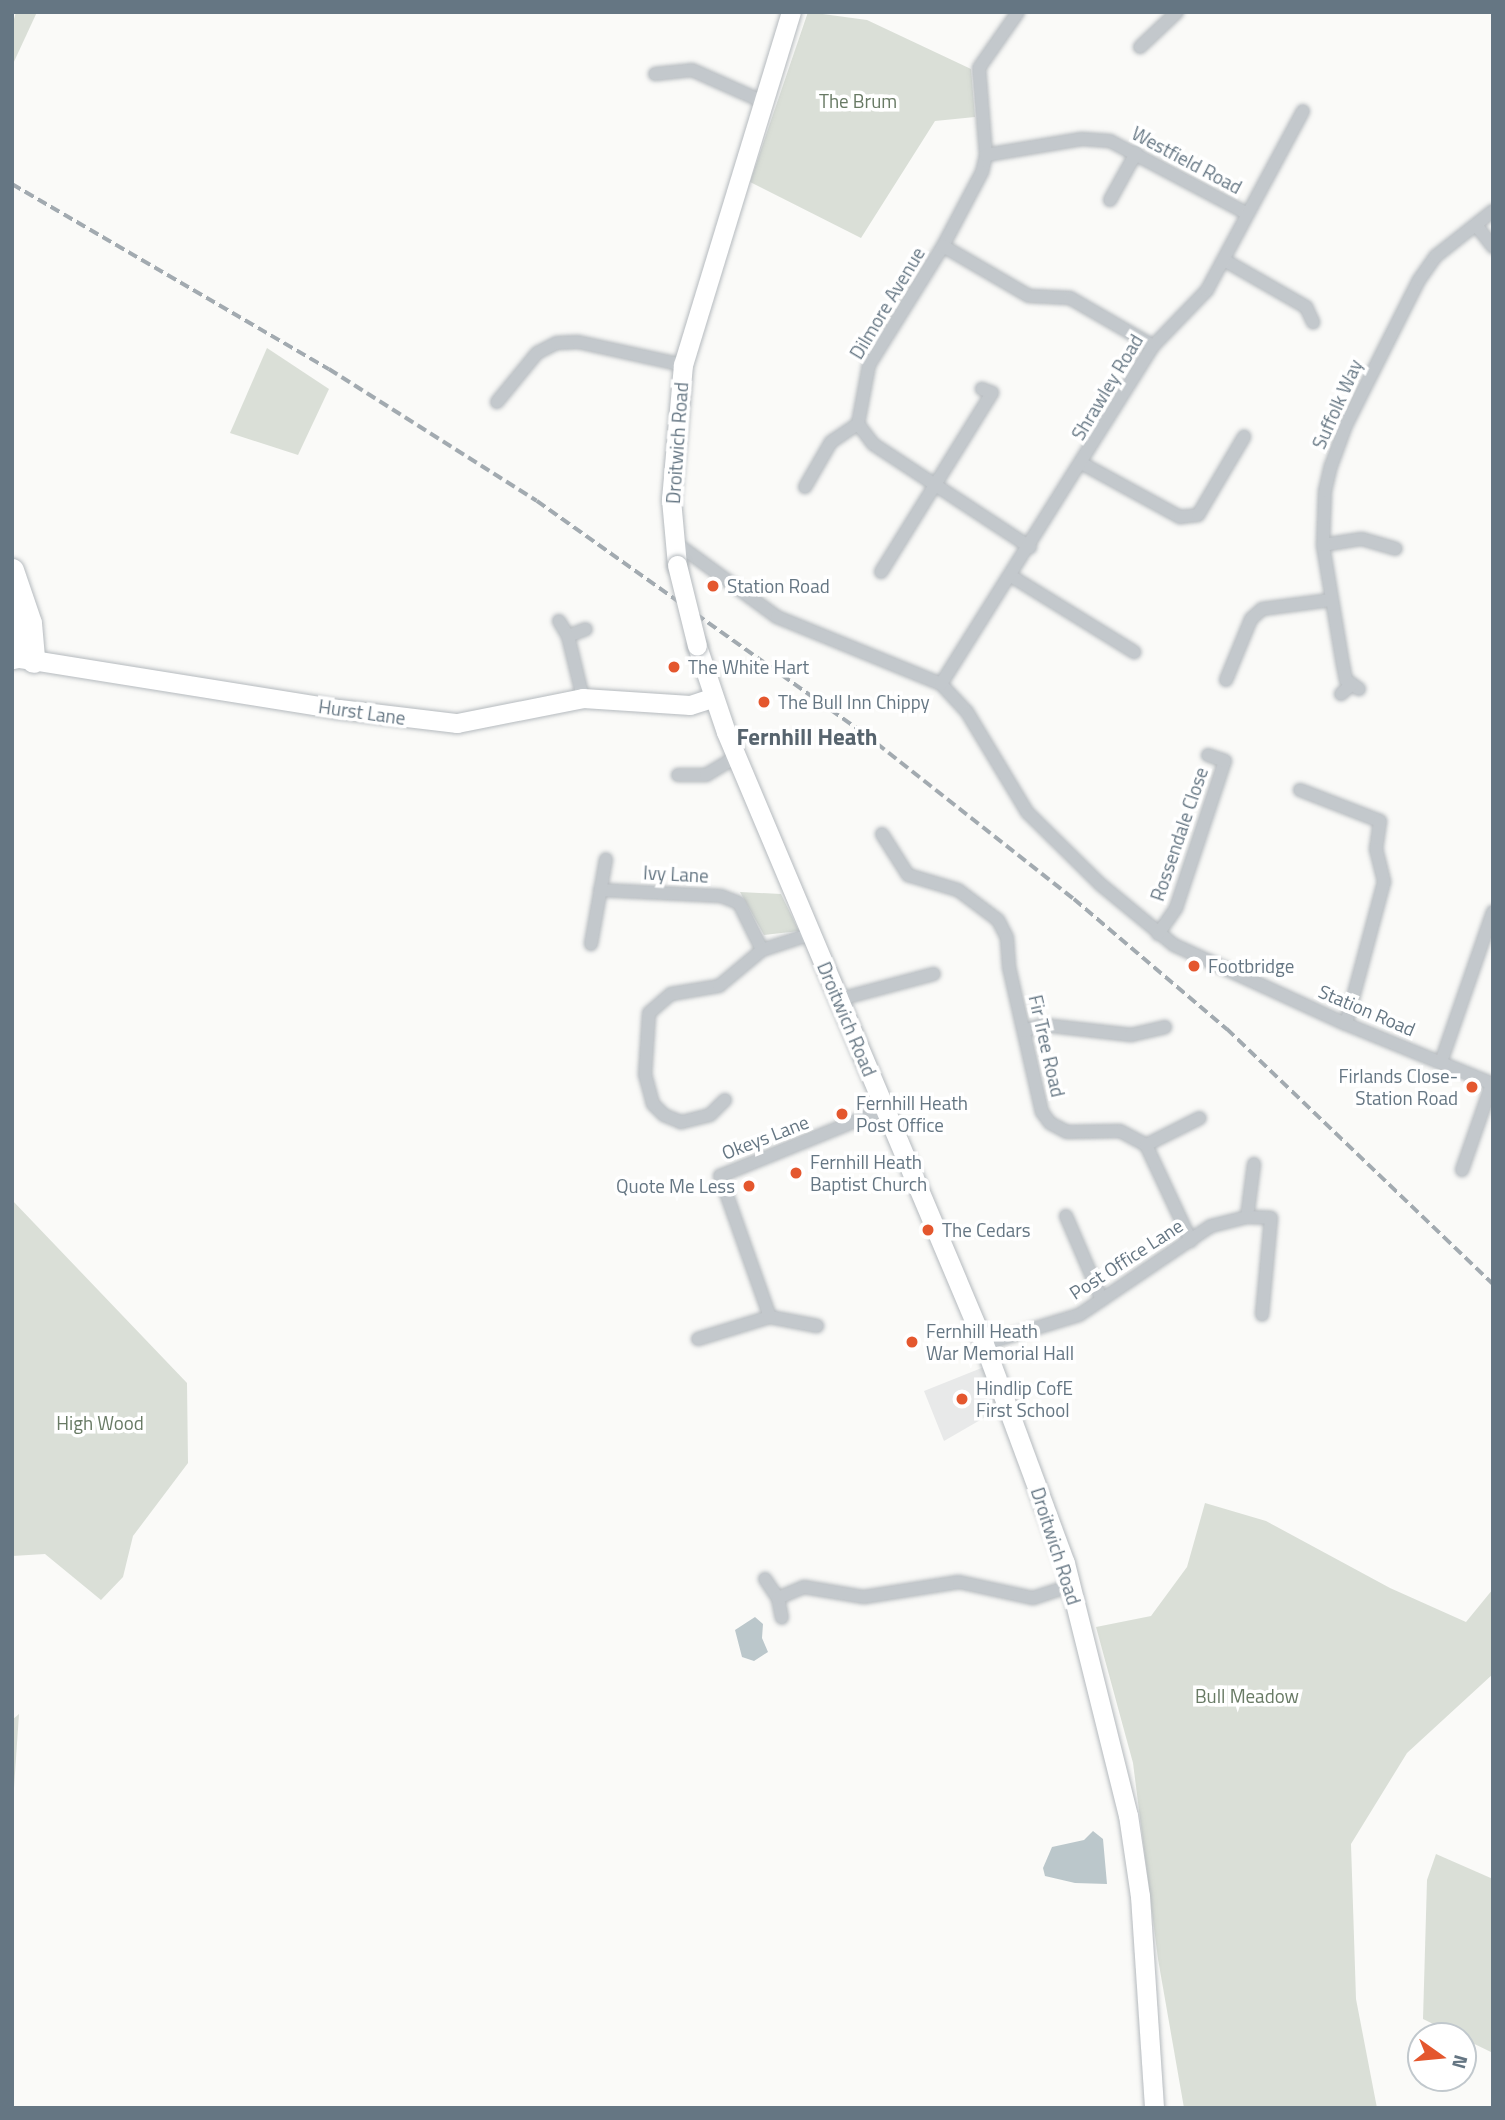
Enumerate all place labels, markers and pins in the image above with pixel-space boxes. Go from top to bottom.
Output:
place label: Station Road [727,575,830,597]
marker: Station Road [705,578,721,594]
place label: The White Hart [688,656,809,678]
marker: The White Hart [666,659,682,675]
place label: The Bull Inn Chippy [778,691,930,713]
marker: The Bull Inn Chippy [756,694,772,710]
place label: Footbridge [1208,955,1294,977]
marker: Footbridge [1186,958,1202,974]
place label: Firlands Close- Station Road [1339,1065,1458,1109]
marker: Firlands Close- Station Road [1464,1079,1480,1095]
place label: Fernhill Heath Post Office [856,1092,968,1136]
marker: Fernhill Heath Post Office [834,1106,850,1122]
place label: Fernhill Heath Baptist Church [810,1151,927,1195]
marker: Fernhill Heath Baptist Church [788,1165,804,1181]
place label: Quote Me Less [616,1175,735,1197]
marker: Quote Me Less [741,1178,757,1194]
place label: The Cedars [942,1219,1031,1241]
marker: The Cedars [920,1222,936,1238]
place label: Fernhill Heath War Memorial Hall [926,1320,1074,1364]
marker: Fernhill Heath War Memorial Hall [904,1334,920,1350]
place label: Hindlip CofE First School [976,1377,1073,1421]
marker: Hindlip CofE First School [954,1391,970,1407]

